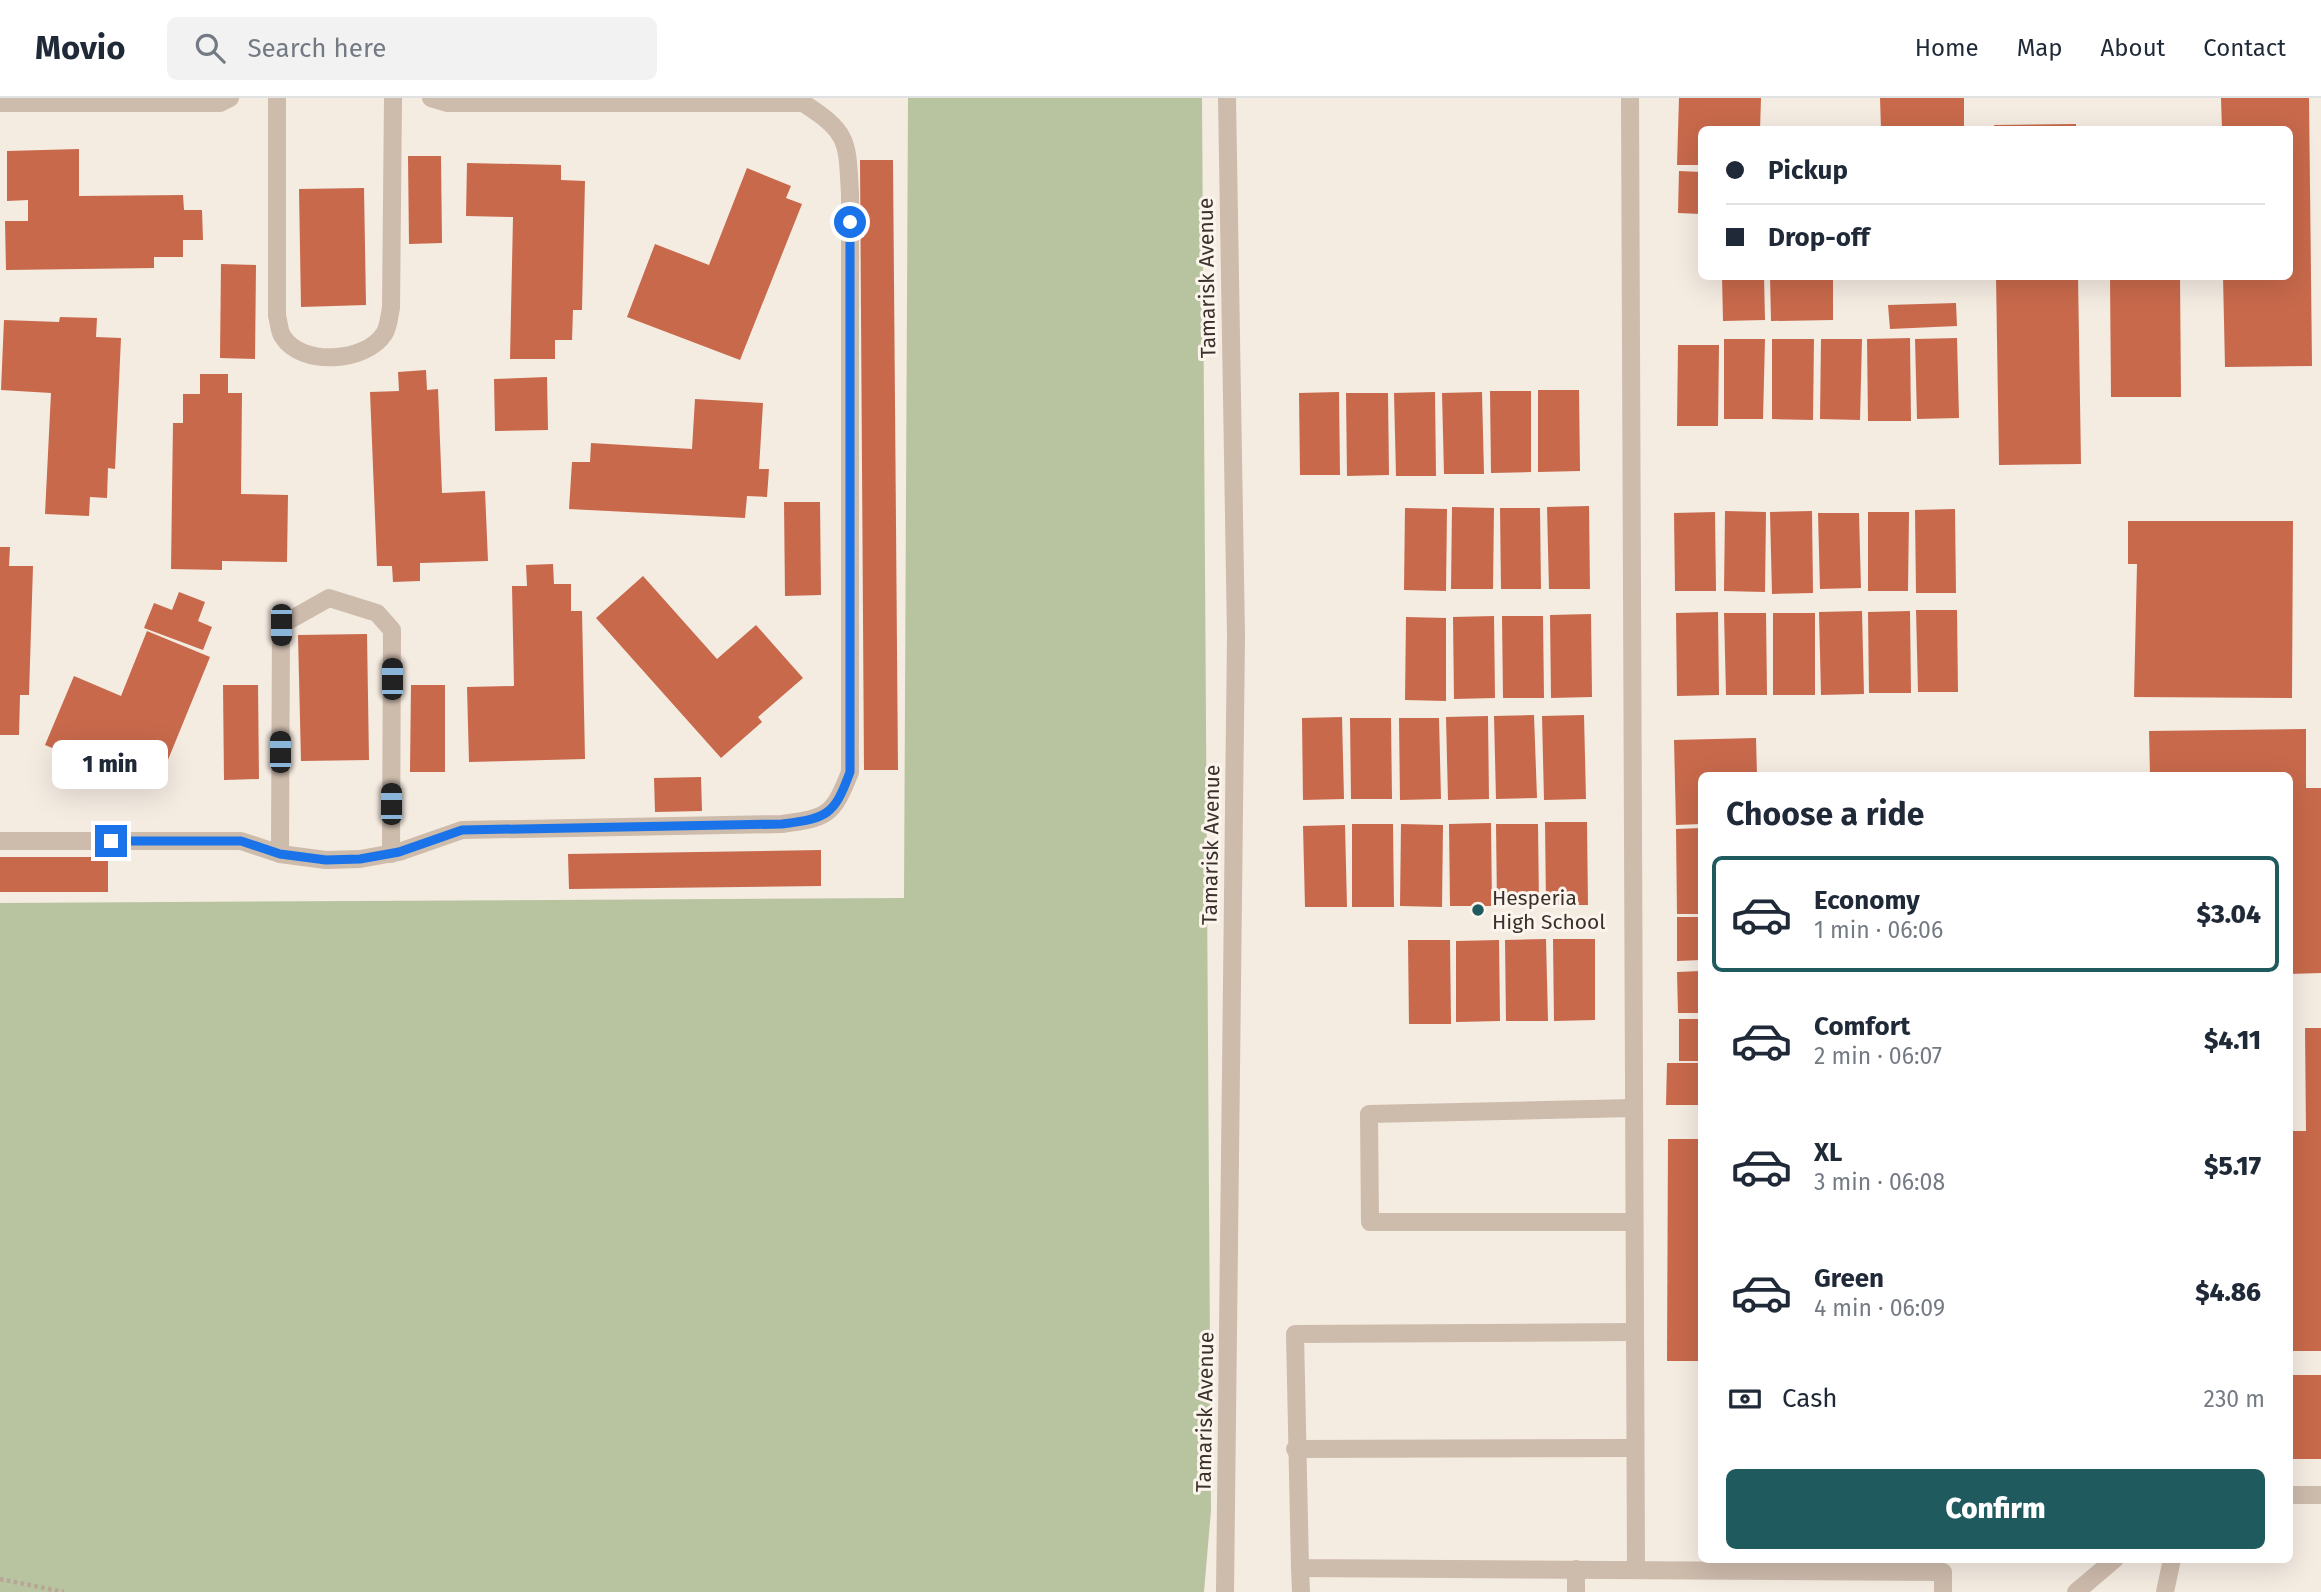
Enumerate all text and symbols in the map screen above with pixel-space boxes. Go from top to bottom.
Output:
search box [167,17,657,80]
text: Movio [35,28,125,68]
icon: search [191,29,229,67]
text: Search here [247,33,386,64]
text: Home [1915,34,1979,62]
text: Map [2017,34,2063,62]
text: About [2101,34,2165,62]
text: Contact [2203,34,2286,62]
text: Pickup [1768,155,1848,186]
street label: Tamarisk Avenue [1193,198,1221,358]
route start [834,206,866,238]
text: Drop-off [1768,222,1870,253]
car [271,604,292,646]
car [382,658,403,700]
car [270,731,291,773]
callout: 1 min [53,740,169,788]
text: 1 min [82,750,138,778]
street label: Tamarisk Avenue [1197,765,1225,925]
car [381,783,402,825]
text: Choose a ride [1726,795,1924,833]
route end [95,825,127,857]
icon: car [1730,883,1793,946]
place label: Hesperia High School [1492,885,1605,935]
text: Economy [1814,885,1920,916]
text: $3.04 [2197,899,2261,930]
marker: Hesperia High School [1470,902,1486,918]
text: 1 min · 06:06 [1814,916,1943,944]
icon: car [1730,1009,1793,1072]
text: Comfort [1814,1011,1910,1042]
text: $4.11 [2204,1025,2261,1056]
text: 2 min · 06:07 [1814,1042,1942,1070]
icon: car [1730,1135,1793,1198]
text: XL [1814,1137,1842,1168]
text: $5.17 [2204,1151,2261,1182]
text: 3 min · 06:08 [1814,1168,1945,1196]
icon: car [1730,1261,1793,1324]
text: Green [1814,1263,1884,1294]
text: $4.86 [2195,1277,2261,1308]
text: 4 min · 06:09 [1814,1294,1945,1322]
street label: Tamarisk Avenue [1191,1332,1219,1492]
icon: cash [1726,1380,1764,1418]
text: Cash [1782,1383,1838,1414]
text: 230 m [2204,1385,2265,1413]
button: Confirm [1726,1469,2265,1549]

